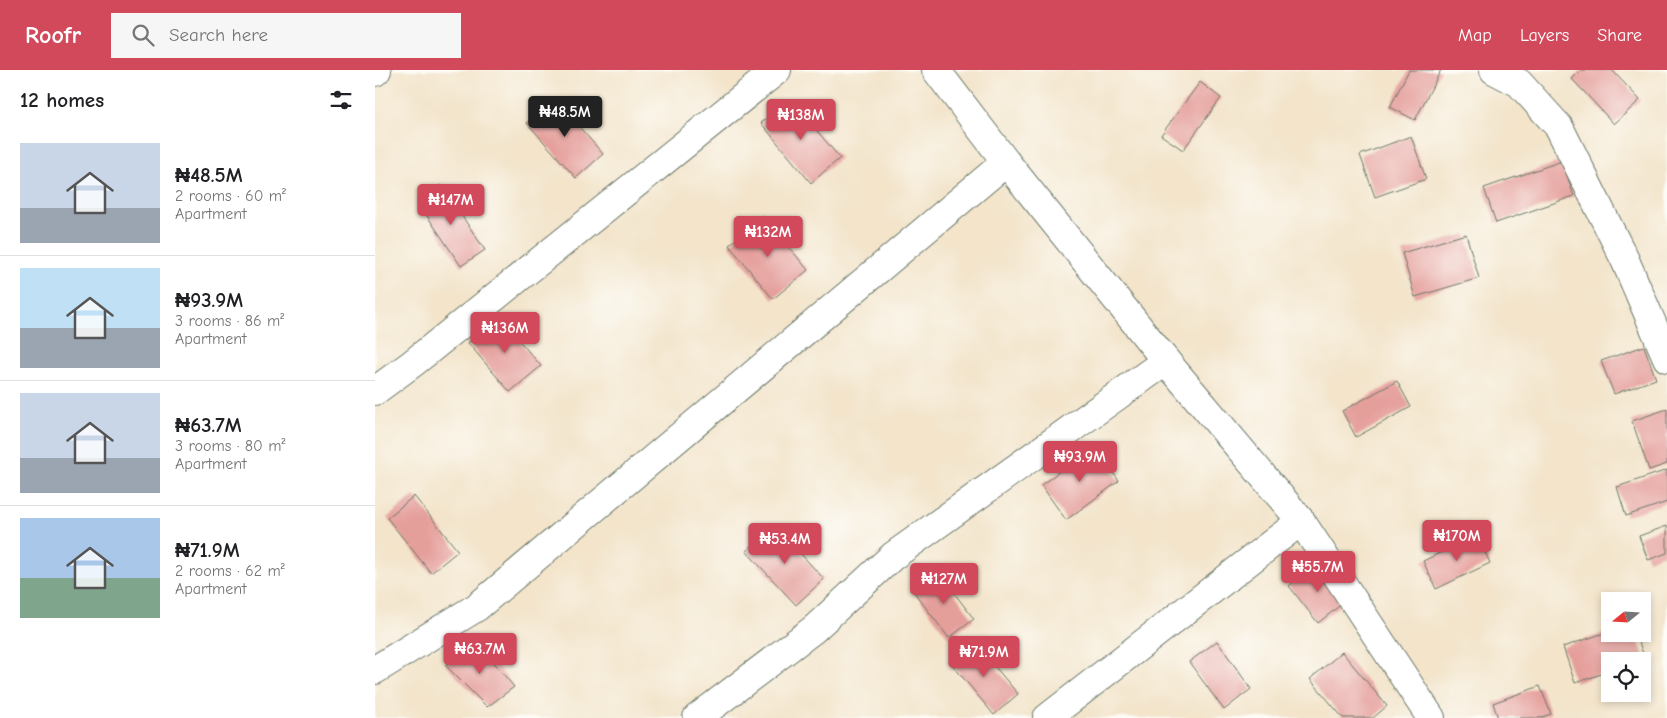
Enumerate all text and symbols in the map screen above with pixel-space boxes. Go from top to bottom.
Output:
search box [111,13,461,58]
text: Roofr [25,21,81,49]
icon: search [129,21,157,49]
text: Search here [169,24,268,46]
text: Map [1458,25,1492,46]
text: Layers [1520,25,1569,46]
text: Share [1597,25,1642,46]
icon: filters [327,86,355,114]
text: 12 homes [20,88,104,112]
pin: ₦48.5M [524,96,606,138]
pin: ₦138M [766,98,836,141]
text: ₦48.5M [539,103,591,121]
text: ₦138M [778,106,824,124]
icon: home [60,163,120,223]
text: ₦48.5M [175,163,243,187]
pin: ₦147M [416,184,486,226]
text: 2 rooms · 60 m² [175,187,286,205]
text: ₦147M [428,191,474,209]
text: Apartment [175,205,247,223]
pin: ₦132M [733,216,803,258]
text: ₦132M [745,223,791,241]
icon: home [60,288,120,348]
text: ₦93.9M [175,288,243,312]
text: 3 rooms · 86 m² [175,312,284,330]
pin: ₦136M [470,312,540,354]
text: ₦136M [482,319,529,337]
text: Apartment [175,330,247,348]
icon: home [60,413,120,473]
text: ₦63.7M [175,413,242,437]
text: 3 rooms · 80 m² [175,437,285,455]
pin: ₦93.9M [1039,440,1121,483]
text: ₦93.9M [1054,448,1106,466]
text: Apartment [175,455,247,473]
pin: ₦170M [1422,520,1492,562]
pin: ₦53.4M [744,522,826,565]
text: ₦170M [1433,527,1481,545]
text: ₦53.4M [759,530,811,548]
icon: home [60,538,120,598]
text: ₦71.9M [175,538,240,562]
pin: ₦55.7M [1277,550,1359,593]
text: ₦55.7M [1292,558,1344,576]
text: 2 rooms · 62 m² [175,562,285,580]
pin: ₦127M [909,562,979,605]
text: ₦127M [921,570,967,588]
text: Apartment [175,580,247,598]
north arrow [1601,592,1651,642]
map controls [1601,592,1651,702]
pin: ₦63.7M [439,632,521,675]
pin: ₦71.9M [943,636,1025,678]
text: ₦63.7M [455,640,505,658]
text: ₦71.9M [959,643,1009,661]
button: locate [1601,652,1651,702]

